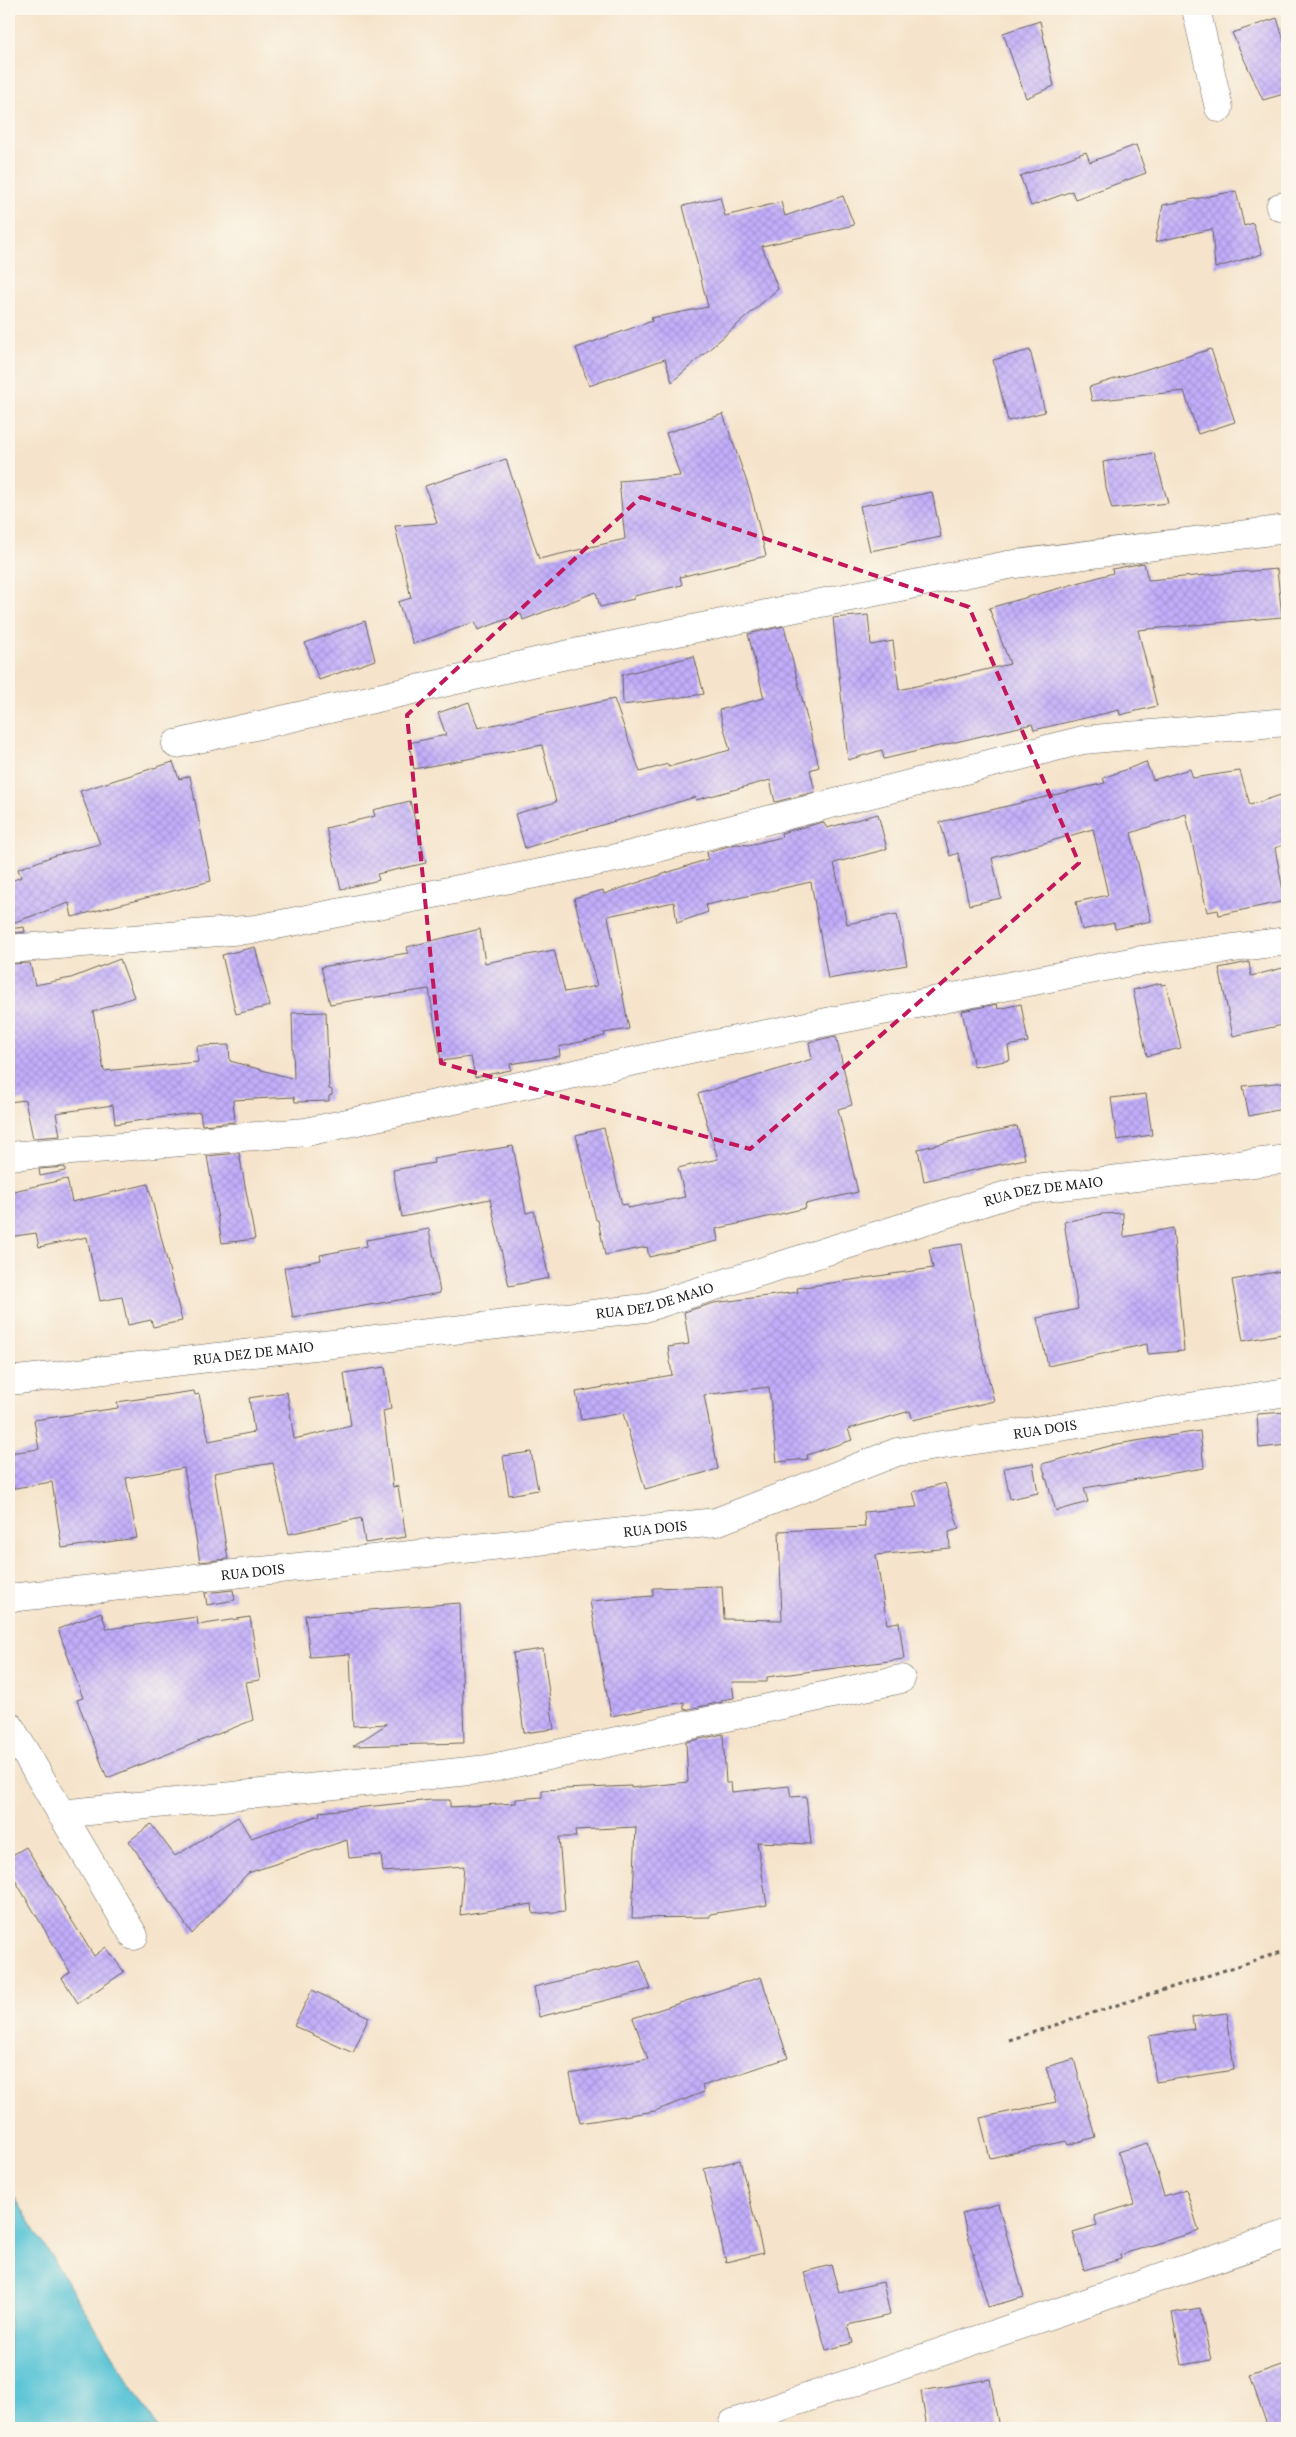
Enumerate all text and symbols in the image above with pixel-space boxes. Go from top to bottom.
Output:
street label: RUA DEZ DE MAIO [982,1173,1104,1212]
street label: RUA DEZ DE MAIO [595,1279,716,1325]
street label: RUA DEZ DE MAIO [192,1338,315,1371]
street label: RUA DOIS [1012,1416,1079,1445]
street label: RUA DOIS [622,1517,688,1543]
street label: RUA DOIS [220,1560,286,1586]

